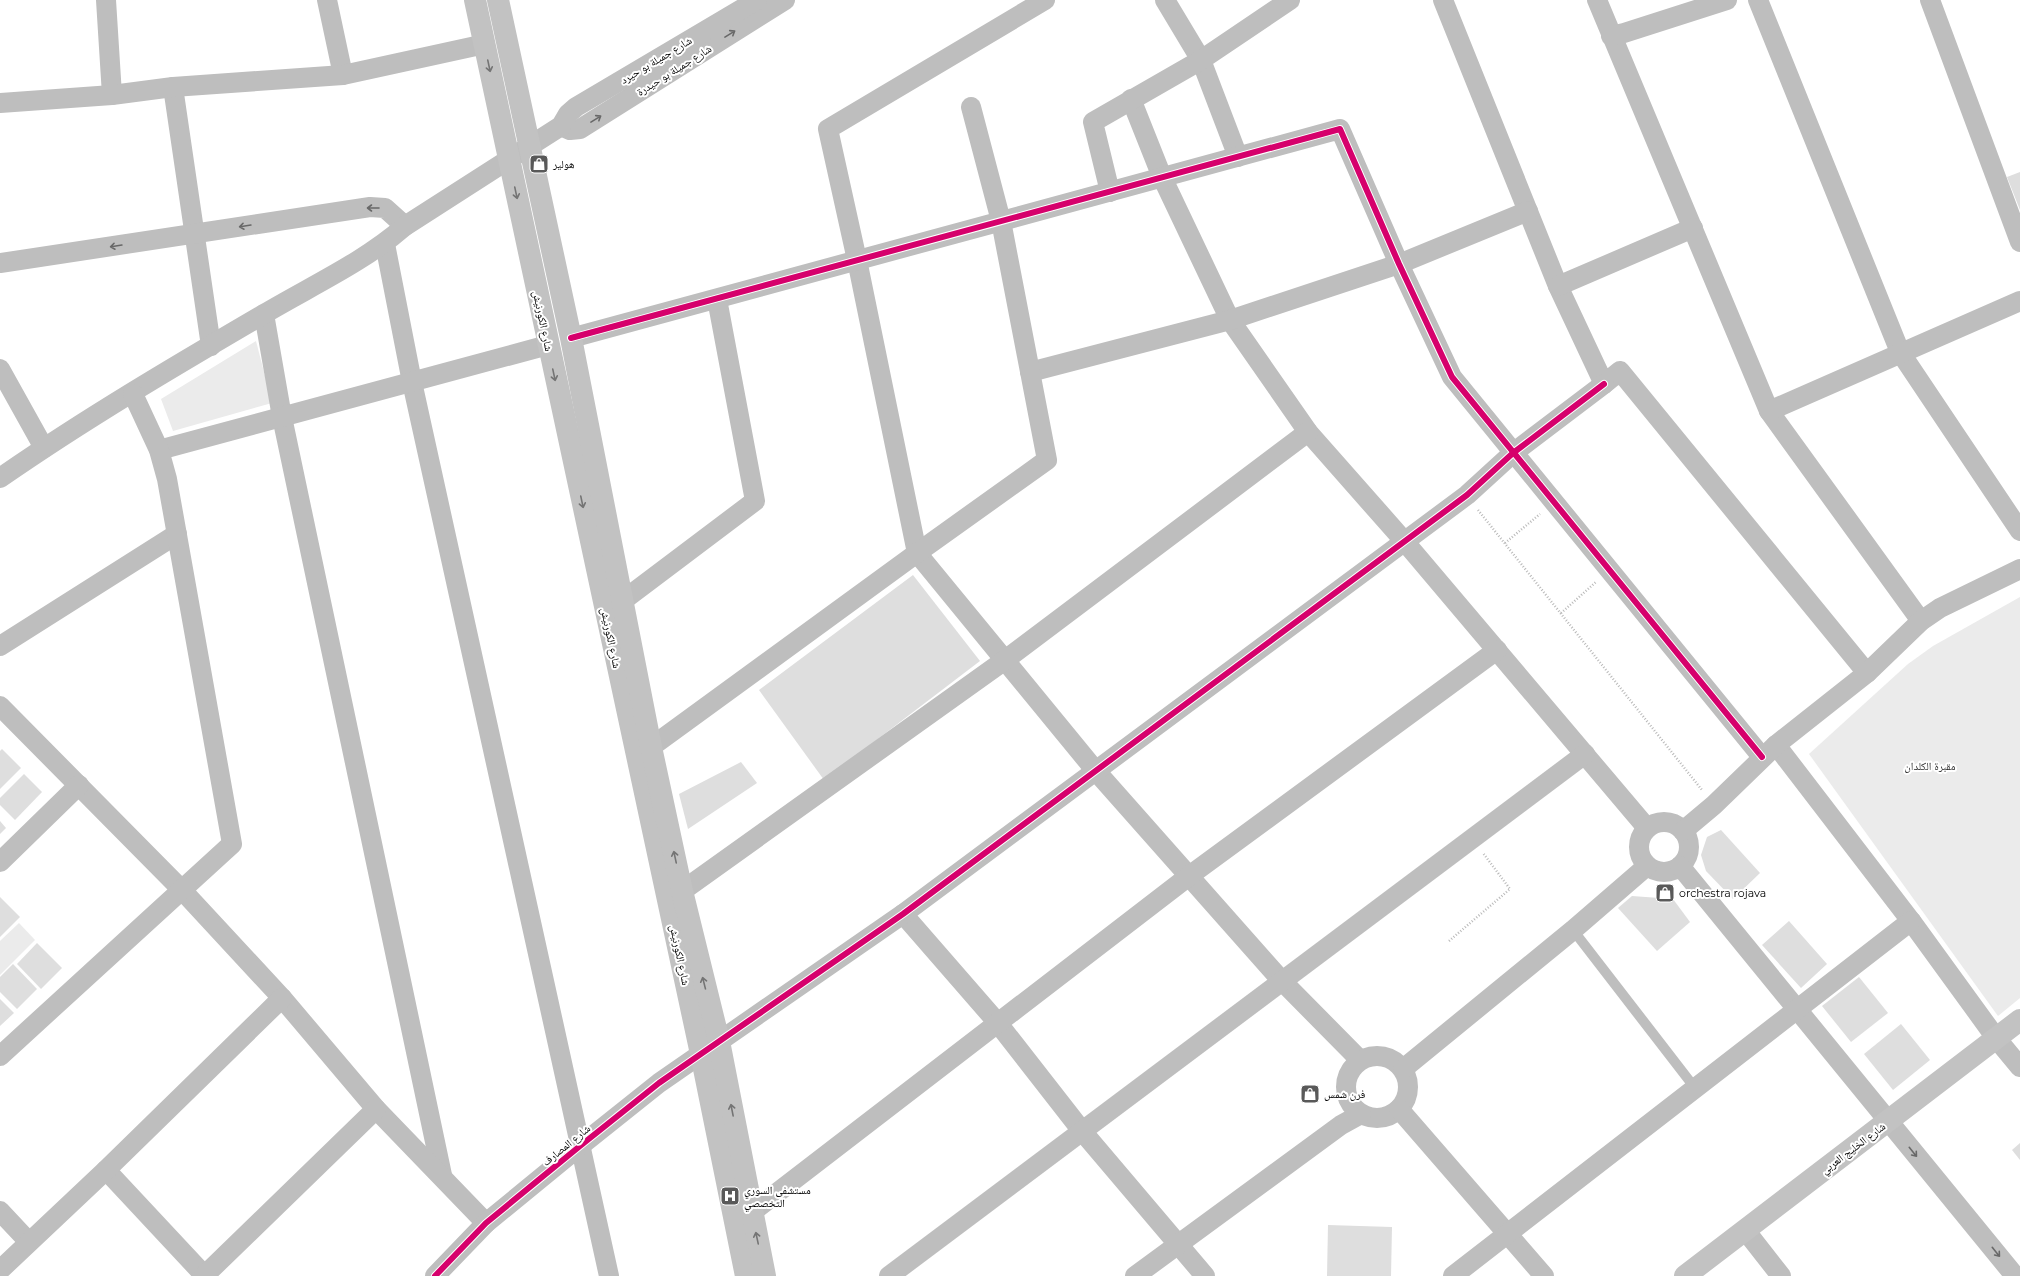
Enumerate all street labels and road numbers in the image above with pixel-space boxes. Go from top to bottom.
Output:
street label: شارع جميلة بو حيرد [618,33,694,87]
street label: شارع جميلة بو حيدرة [634,41,714,99]
street label: شارع الكورنيش [530,290,556,352]
street label: شارع الكورنيش [598,607,624,669]
street label: شارع الكورنيش [667,924,693,986]
street label: شارع الخليج العربي [1818,1119,1889,1178]
street label: شارع المصارف [539,1121,593,1169]

